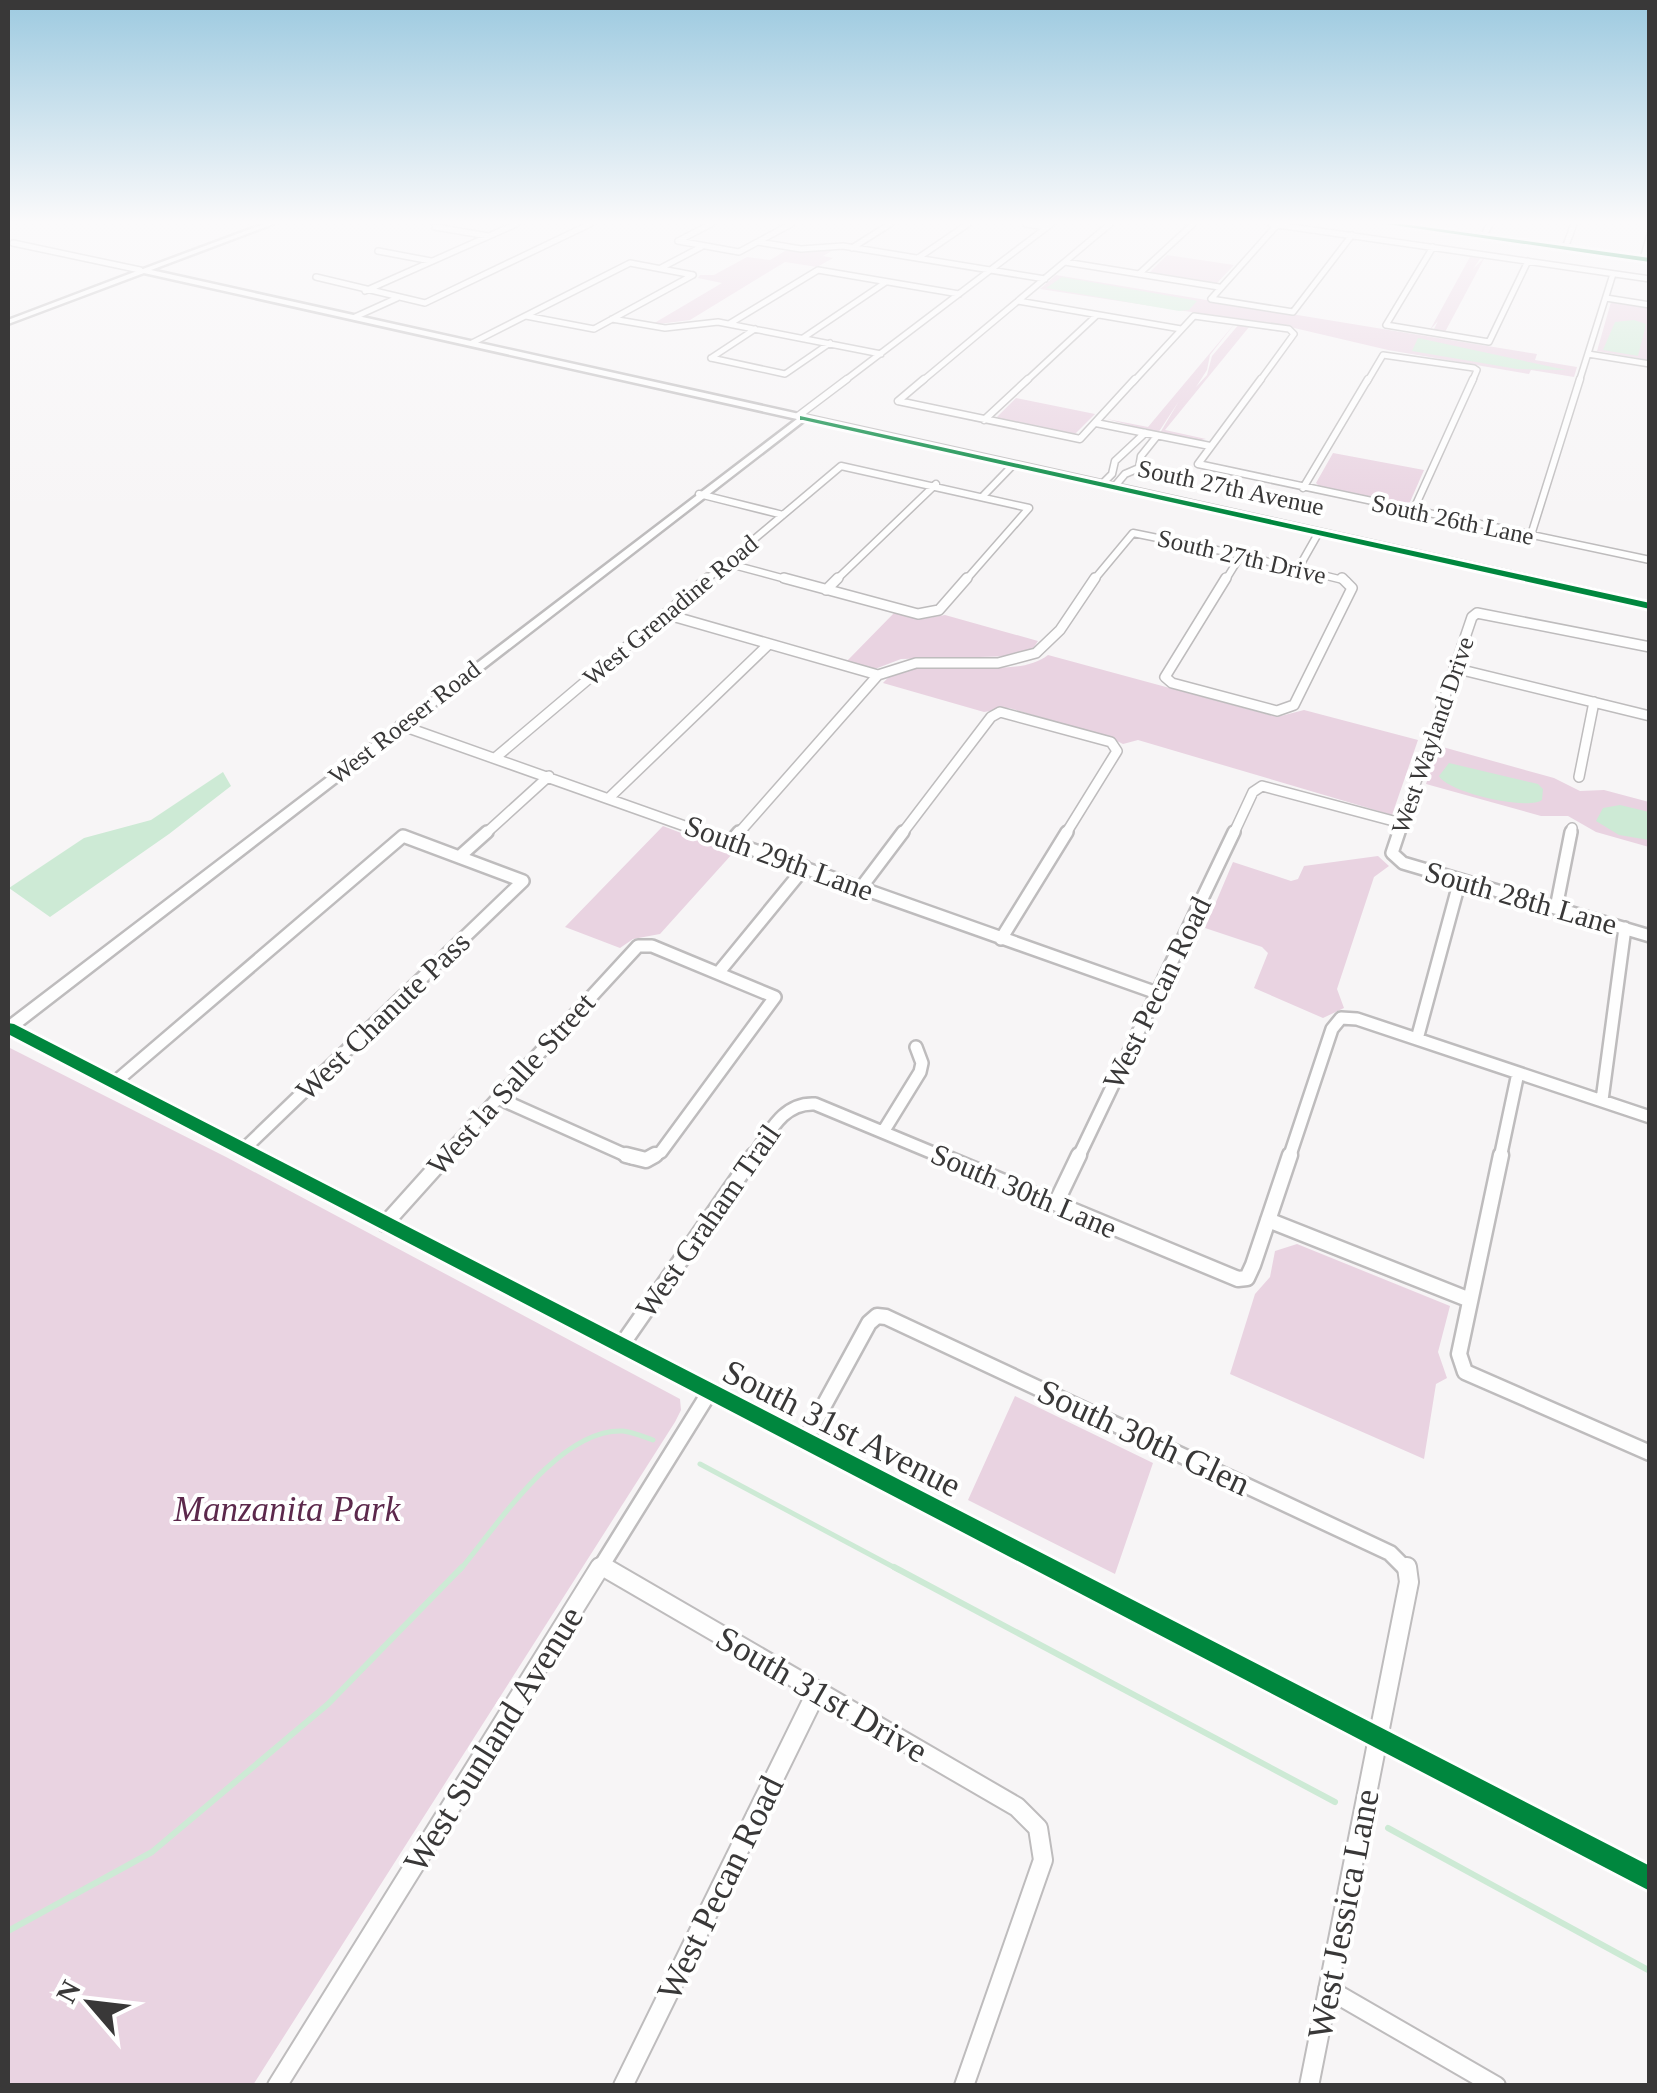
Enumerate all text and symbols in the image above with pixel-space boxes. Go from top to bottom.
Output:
street label: South 27th Avenue [1135,455,1327,520]
street label: South 26th Lane [1369,489,1537,550]
street label: South 27th Drive [1155,524,1329,589]
street label: West Grenadine Road [578,529,763,691]
street label: West Wayland Drive [1386,633,1479,837]
street label: West Roeser Road [323,655,486,790]
street label: South 29th Lane [680,808,878,907]
street label: South 28th Lane [1421,854,1621,941]
street label: West Pecan Road [1096,892,1217,1094]
street label: West Chanute Pass [289,925,476,1107]
street label: West la Salle Street [420,985,601,1181]
street label: West Graham Trail [629,1118,786,1323]
street label: South 30th Lane [926,1137,1122,1244]
street label: South 31st Avenue [716,1352,967,1505]
street label: South 30th Glen [1032,1371,1256,1504]
park label: Manzanita Park [173,1490,402,1529]
street label: West Sunland Avenue [396,1599,591,1879]
street label: South 31st Drive [709,1618,934,1771]
street label: West Pecan Road [649,1770,792,2006]
street label: West Jessica Lane [1300,1786,1387,2042]
north arrow [40,1953,140,2053]
text: N [50,1975,87,2008]

